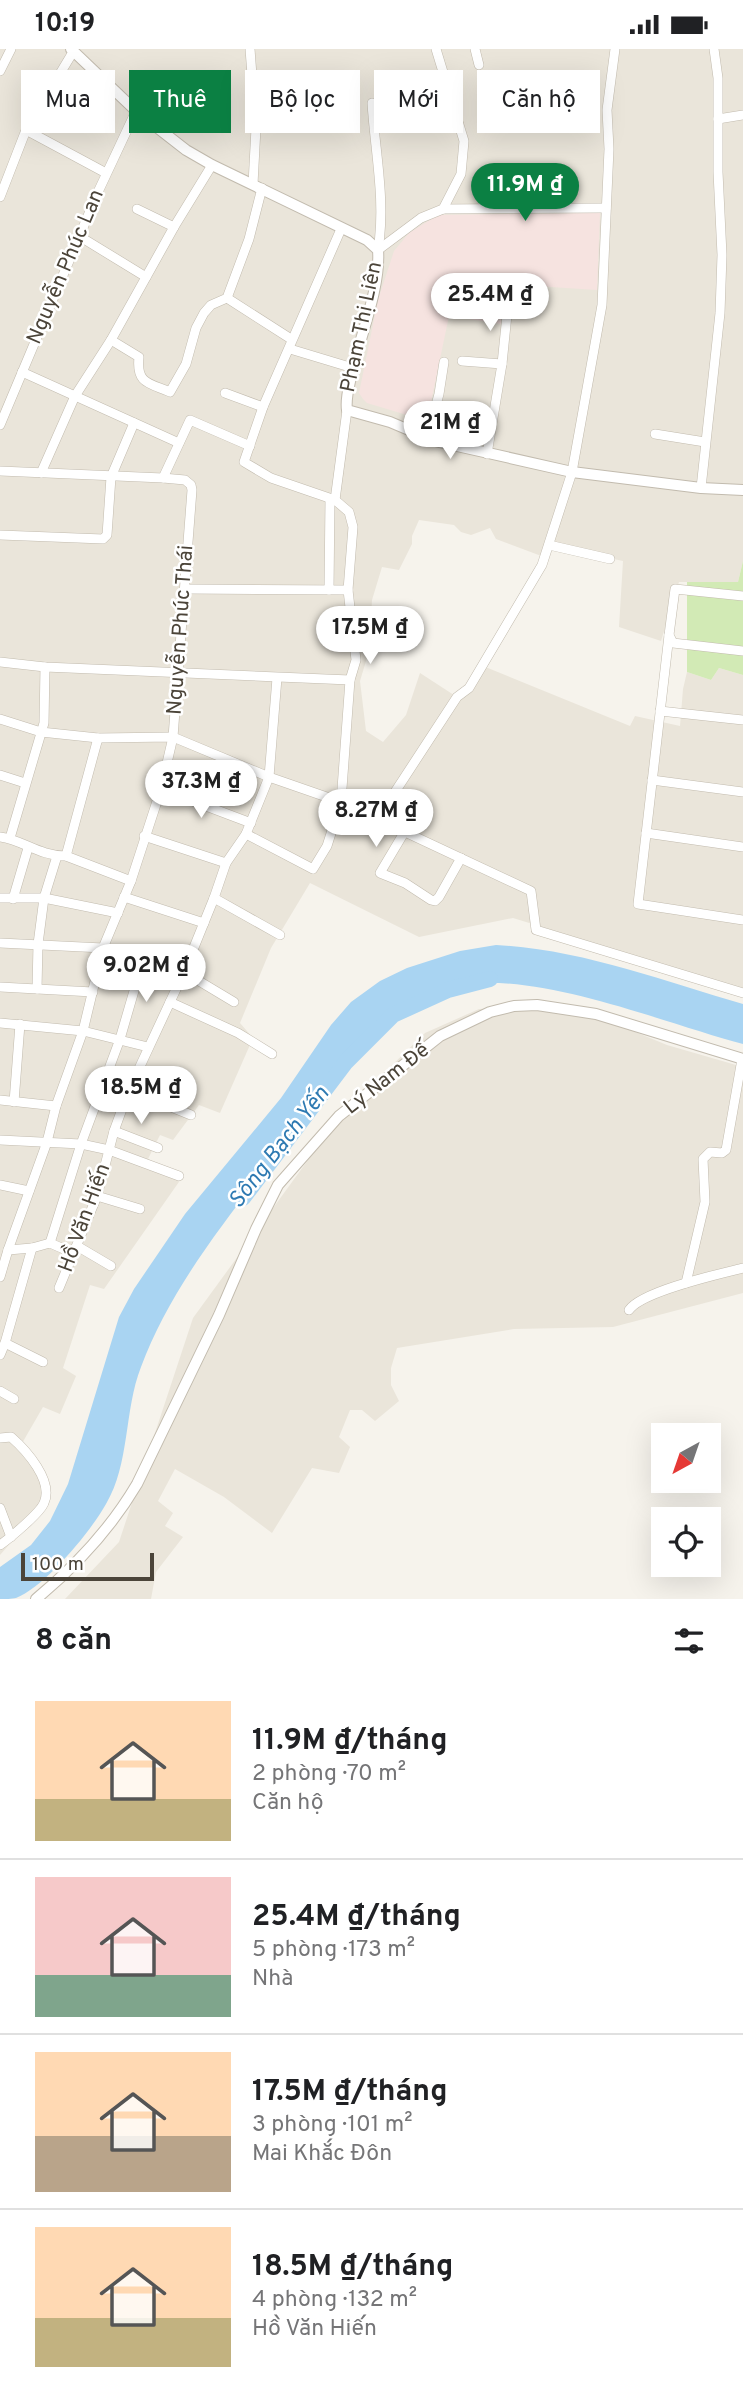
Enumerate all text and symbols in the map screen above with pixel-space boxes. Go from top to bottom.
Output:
text: 10:19 [35,8,95,41]
chip: Mua [21,70,115,133]
chip: Thuê [129,70,231,133]
chip: Bộ lọc [245,70,360,133]
chip: Mới [374,70,463,133]
chip: Căn hộ [477,70,600,133]
pin: 11.9M ₫ [460,163,590,223]
text: 11.9M ₫ [487,171,563,200]
street label: Nguyễn Phúc Lan [20,185,111,349]
street label: Phạm Thị Liên [335,259,389,395]
pin: 25.4M ₫ [425,273,555,333]
text: 25.4M ₫ [447,281,533,310]
pin: 21M ₫ [401,401,499,461]
text: 21M ₫ [420,409,480,438]
street label: Nguyễn Phúc Thái [161,544,200,716]
pin: 17.5M ₫ [305,607,435,666]
text: 17.5M ₫ [332,614,408,643]
pin: 37.3M ₫ [136,761,266,820]
text: 37.3M ₫ [161,768,241,797]
pin: 8.27M ₫ [311,789,441,849]
text: 8.27M ₫ [334,797,418,826]
pin: 9.02M ₫ [81,944,211,1004]
text: 9.02M ₫ [103,952,189,981]
street label: Lý Nam Đế [339,1035,438,1121]
pin: 18.5M ₫ [76,1067,206,1126]
text: 18.5M ₫ [101,1074,181,1103]
water label: Sông Bạch Yến [222,1080,337,1215]
street label: Hồ Văn Hiến [53,1160,117,1276]
north arrow [651,1423,721,1493]
map controls [651,1423,721,1577]
button: locate [651,1507,721,1577]
scale bar [21,1550,154,1582]
text: 100 m [32,1553,84,1577]
icon: filters [670,1622,708,1660]
text: 8 căn [35,1623,112,1660]
text: 11.9M ₫/tháng [252,1723,448,1760]
icon: home [91,1729,175,1813]
text: 2 phòng · 70 m² [252,1760,406,1789]
text: Căn hộ [252,1789,324,1818]
text: 25.4M ₫/tháng [252,1899,461,1936]
icon: home [91,1905,175,1989]
text: 5 phòng · 173 m² [252,1936,415,1965]
text: Nhà [252,1965,293,1994]
text: 17.5M ₫/tháng [252,2074,447,2111]
icon: home [91,2080,175,2164]
text: 3 phòng · 101 m² [252,2111,413,2140]
text: Mai Khắc Đôn [252,2140,392,2169]
text: 18.5M ₫/tháng [252,2249,453,2286]
icon: home [91,2255,175,2339]
text: 4 phòng · 132 m² [252,2286,417,2315]
text: Hồ Văn Hiến [252,2315,377,2344]

